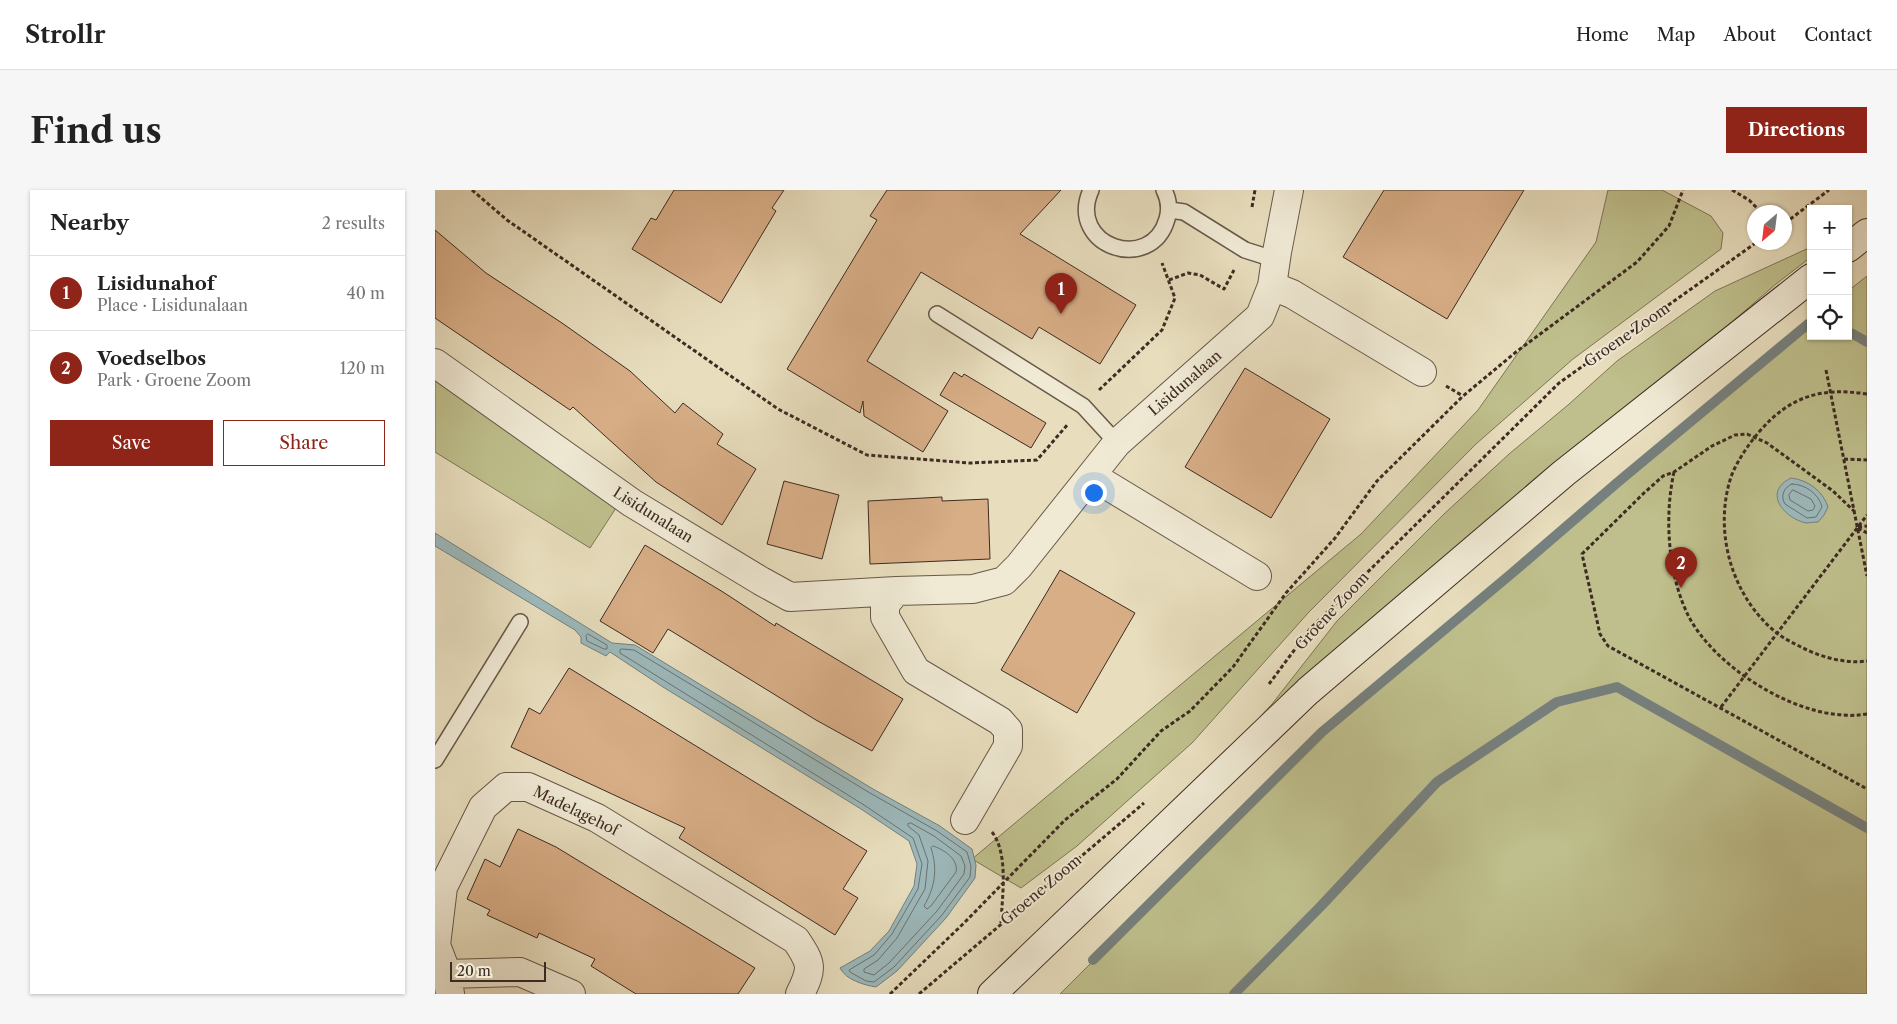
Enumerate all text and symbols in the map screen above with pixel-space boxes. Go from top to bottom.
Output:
text: Strollr [25,20,105,49]
text: Home [1576,24,1629,46]
text: Map [1657,24,1695,46]
text: About [1723,24,1776,46]
text: Contact [1804,24,1872,46]
button: Directions [1726,107,1867,153]
text: Find us [30,109,162,152]
north arrow [1747,205,1792,250]
map controls [1807,205,1852,340]
button: + [1807,205,1852,250]
text: Nearby [50,210,129,235]
text: 2 results [322,213,385,233]
button: − [1807,250,1852,295]
text: Lisidunahof [97,272,215,295]
pin: 1 [1045,273,1077,314]
text: 1 [62,283,70,303]
text: 40 m [346,283,385,303]
text: Place · Lisidunalaan [97,295,248,315]
button: locate [1807,295,1852,340]
street label: Groene Zoom [1580,298,1673,371]
street label: Lisidunalaan [1144,345,1226,420]
text: Voedselbos [97,347,206,370]
text: 2 [61,358,71,378]
text: 120 m [340,358,385,378]
text: Park · Groene Zoom [97,370,251,390]
button: Save [50,420,213,466]
button: Share [223,420,385,466]
your location [1081,480,1107,506]
street label: Lisidunalaan [610,482,697,547]
pin: 2 [1665,547,1697,588]
street label: Groene Zoom [1291,568,1373,654]
street label: Madelagehof [530,782,624,840]
street label: Groene Zoom [996,850,1085,929]
scale bar [450,959,546,982]
text: 20 m [457,962,491,980]

